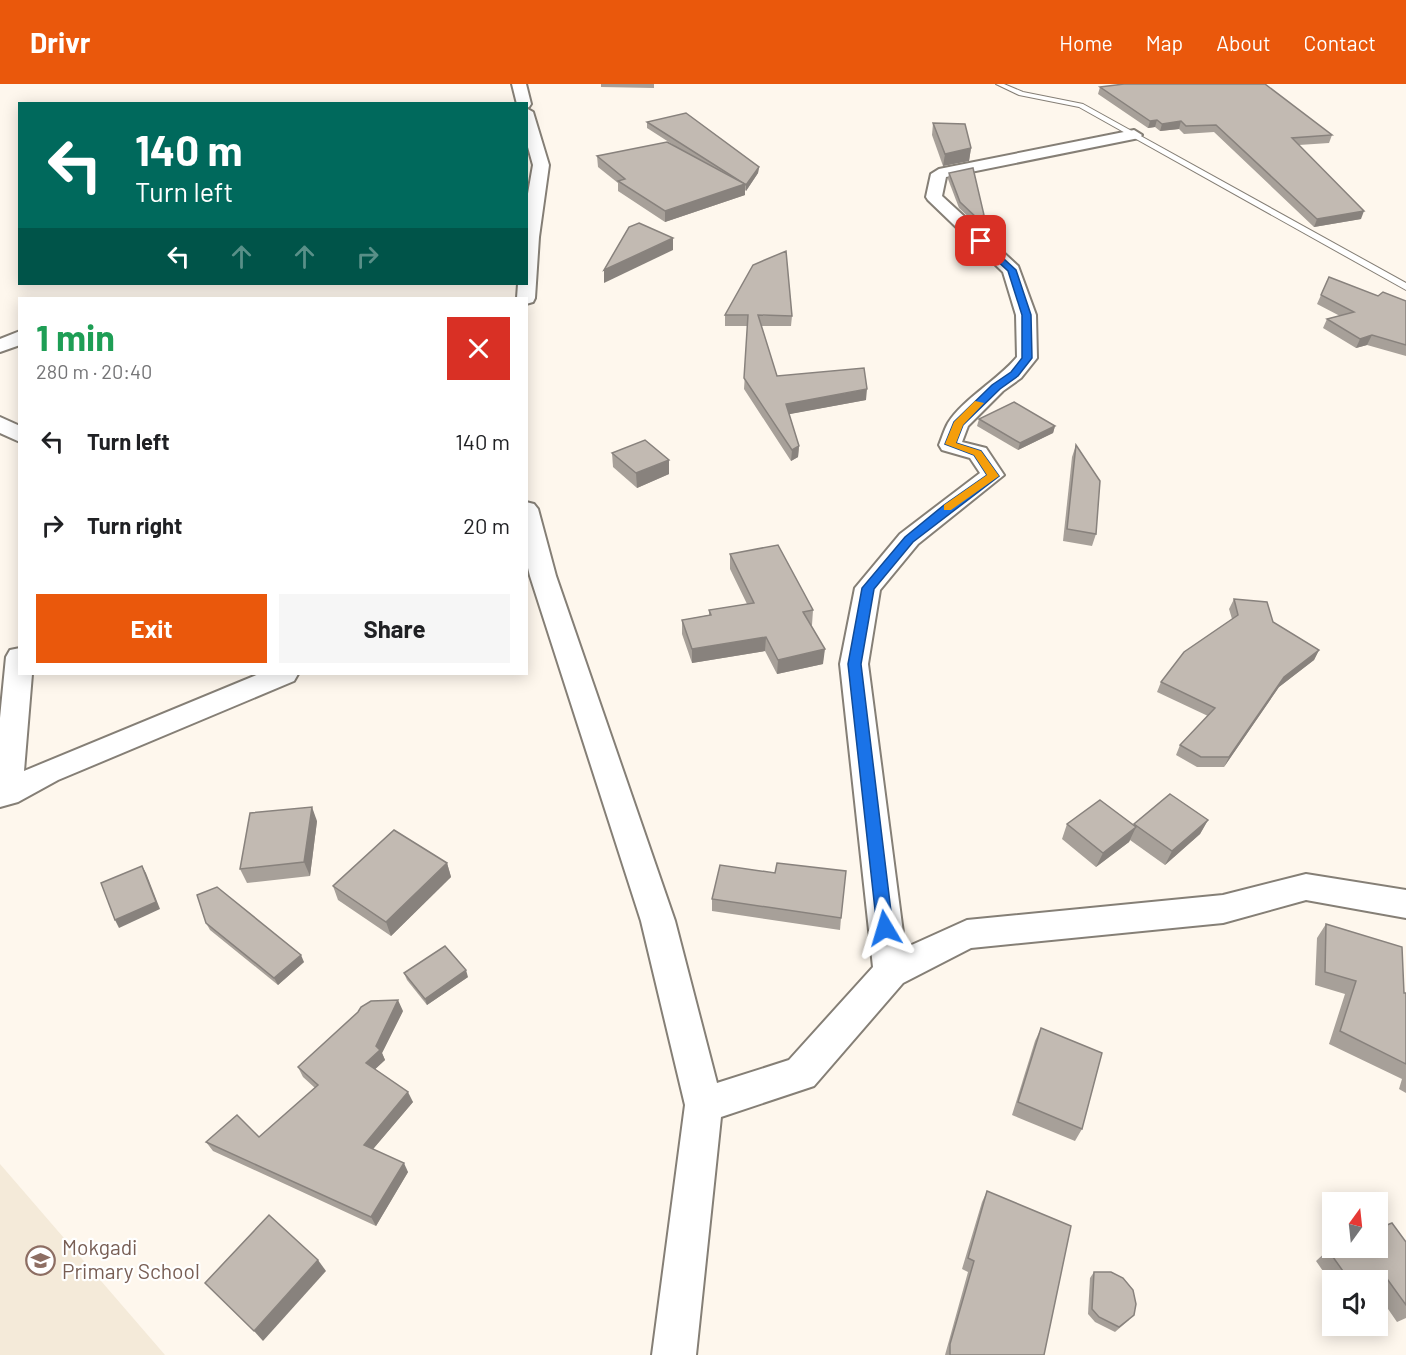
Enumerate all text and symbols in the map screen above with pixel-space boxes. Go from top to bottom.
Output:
text: Drivr [30,25,90,59]
text: Home [1059,30,1113,55]
text: Map [1146,30,1183,55]
text: About [1216,30,1271,55]
text: Contact [1304,30,1376,55]
text: 140 m [135,124,243,174]
icon: left [36,126,114,204]
text: Turn left [135,175,233,207]
pin [955,215,1006,266]
icon: arrive [964,224,997,257]
icon: left [162,240,195,273]
icon: ahead [225,240,258,273]
icon: ahead [288,240,321,273]
icon: right [351,240,384,273]
text: 1 min [36,315,115,358]
button: close [447,317,510,380]
text: 280 m · 20:40 [36,359,152,383]
icon: left [36,425,69,458]
text: Turn left [87,428,170,454]
text: 140 m [455,428,510,454]
icon: right [36,509,69,542]
text: Turn right [87,512,182,538]
text: 20 m [463,512,510,538]
button: Exit [36,594,267,663]
button: Share [279,594,510,663]
position arrow [853,896,917,960]
north arrow [1322,1192,1388,1258]
map controls [1322,1192,1388,1336]
place label: Mokgadi Primary School [62,1234,200,1283]
school or university icon: Mokgadi Primary School [25,1244,57,1276]
button: sound [1322,1270,1388,1336]

